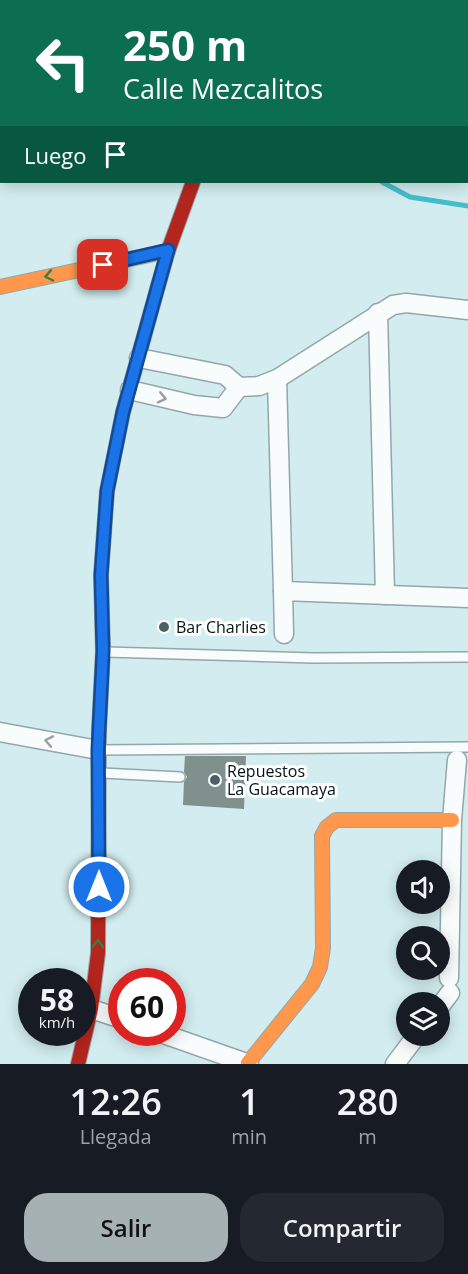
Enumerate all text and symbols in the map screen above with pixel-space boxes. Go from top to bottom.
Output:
text: 250 m [123,16,247,73]
icon: left [24,24,102,102]
text: Calle Mezcalitos [123,70,323,107]
icon: arrive [99,138,132,171]
text: Luego [24,140,87,170]
pin [77,239,128,290]
icon: arrive [86,248,119,281]
one-way arrow [44,269,54,282]
one-way arrow [157,390,167,403]
place label: Bar Charlies [176,616,266,638]
marker: Bar Charlies [157,620,171,634]
one-way arrow [44,735,54,748]
place label: Repuestos La Guacamaya [227,760,336,800]
marker: Repuestos La Guacamaya [208,773,222,787]
position arrow [67,855,131,919]
map controls [396,860,450,1046]
button: sound [396,860,450,914]
button: search [396,926,450,980]
one-way arrow [91,940,104,949]
speed limit sign: 60 [108,968,186,1046]
text: 58 [40,979,74,1020]
button: layers [396,992,450,1046]
text: km/h [39,1012,75,1032]
text: 12:26 [70,1077,162,1126]
text: 1 [239,1077,260,1126]
text: 280 [337,1077,398,1126]
text: Llegada [80,1123,152,1150]
text: min [231,1123,267,1150]
text: m [358,1123,377,1150]
button: Salir [24,1193,228,1262]
button: Compartir [240,1193,444,1262]

